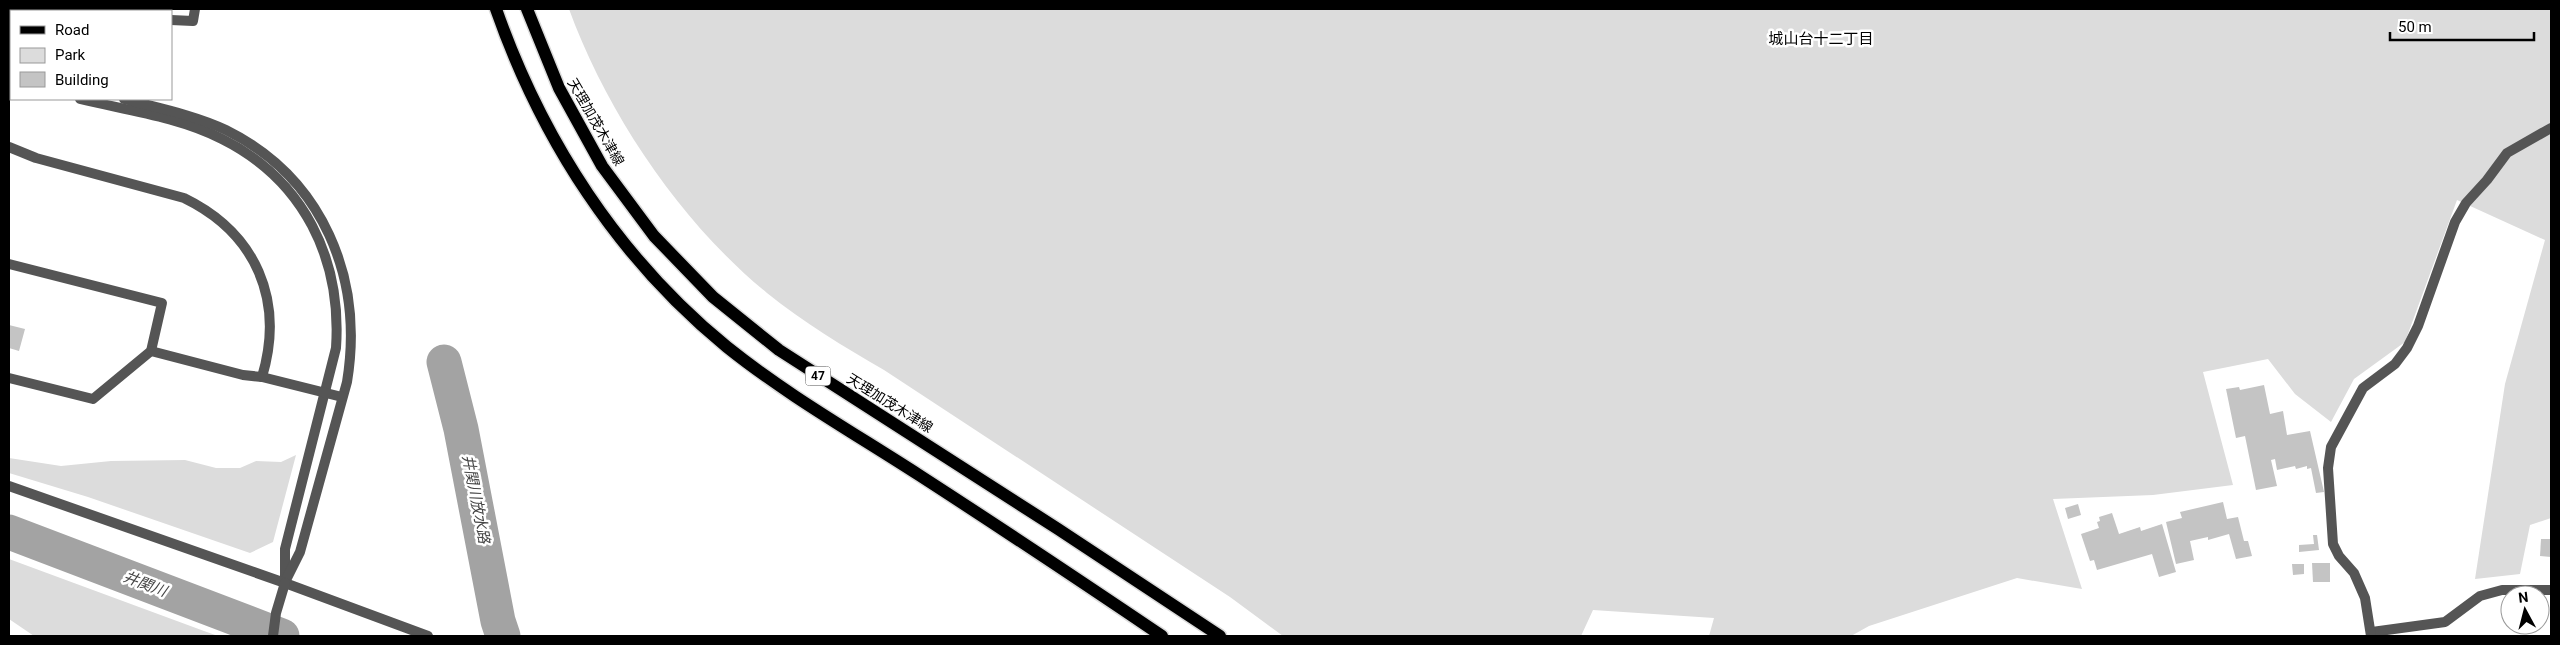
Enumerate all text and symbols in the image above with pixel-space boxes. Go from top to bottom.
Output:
legend [10,10,172,100]
scale bar [2390,10,2534,42]
text: 50 m [2398,18,2432,36]
text: Road [55,21,89,39]
district label: 城山台十二丁目 [1768,30,1874,48]
text: Park [55,46,86,64]
text: Building [55,71,109,89]
street label: 天理加茂木津線 [565,76,627,168]
road number: 47 [806,366,830,386]
street label: 天理加茂木津線 [844,370,936,436]
water label: 井関川放水路 [459,453,494,547]
water label: 井関川 [121,568,171,601]
north arrow [2500,585,2550,635]
text: N [2518,589,2529,606]

